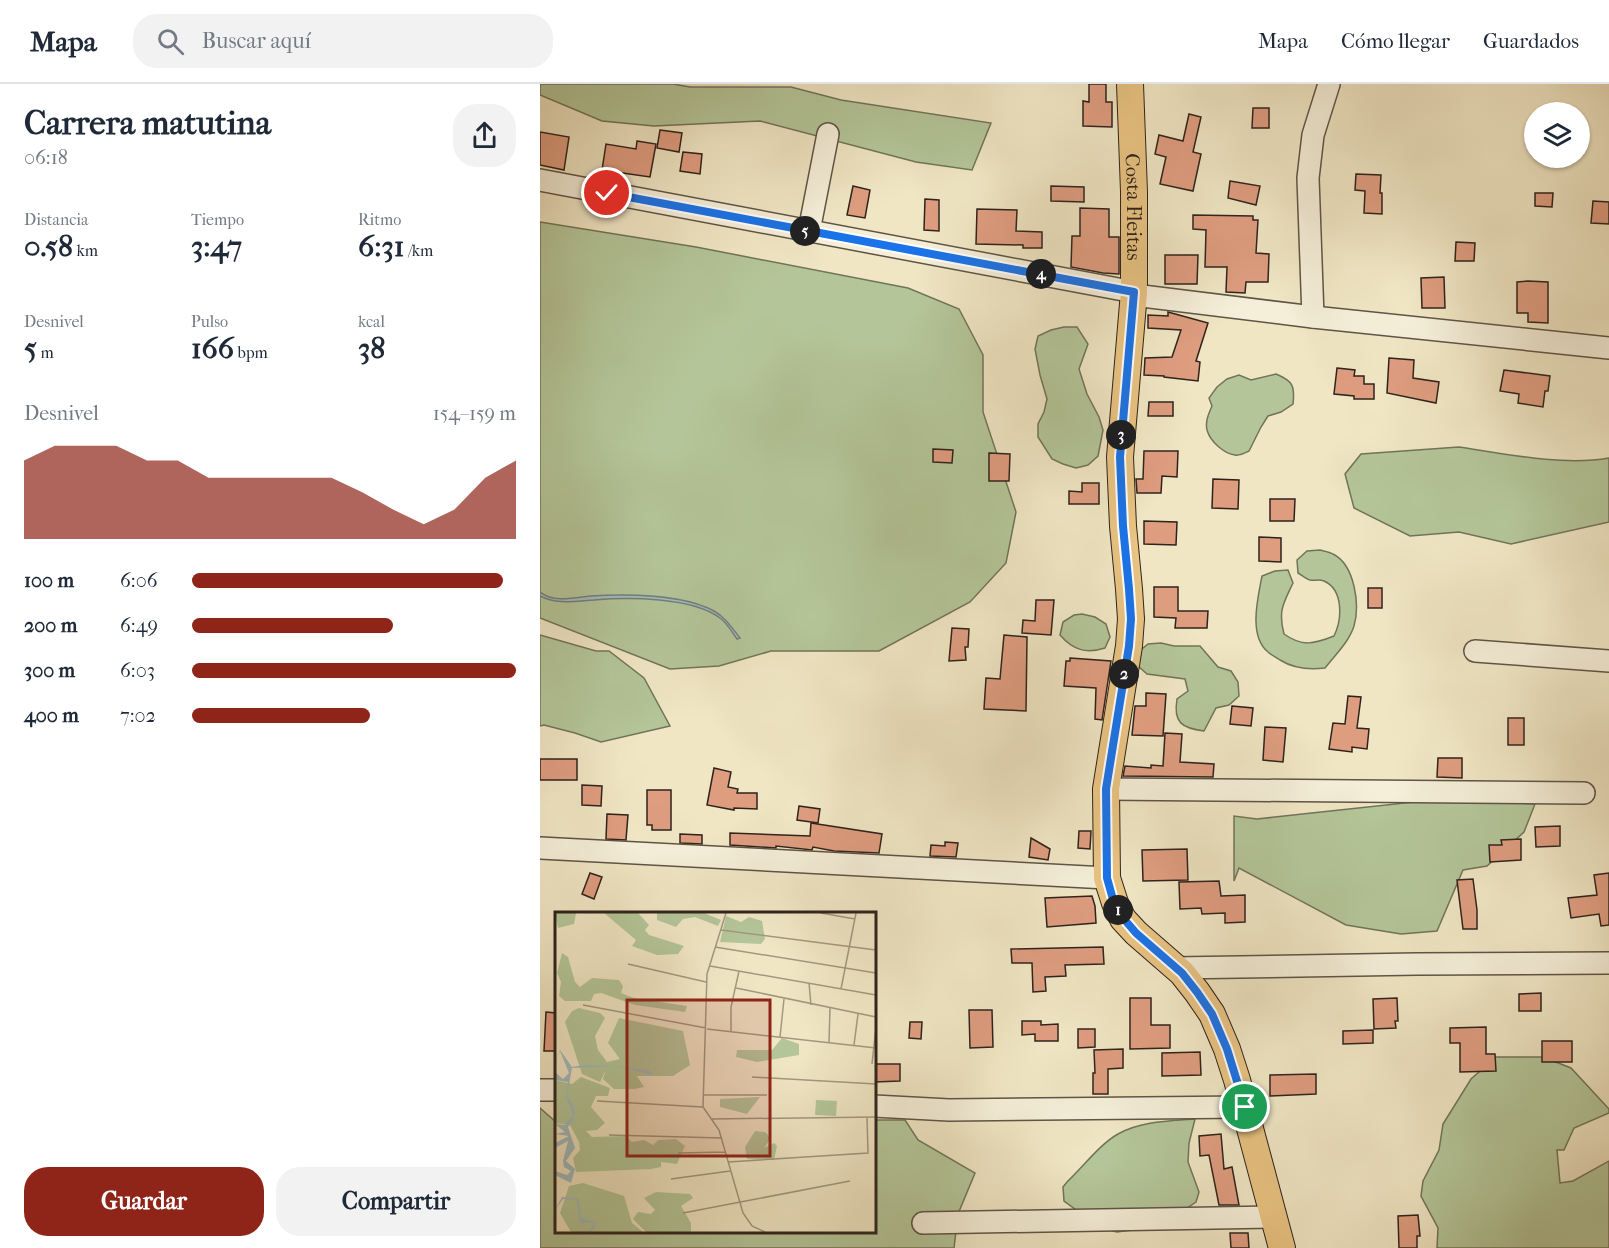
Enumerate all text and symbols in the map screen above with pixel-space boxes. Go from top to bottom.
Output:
search box [133,14,553,68]
text: Mapa [30,25,97,58]
icon: search [154,25,187,58]
text: Buscar aquí [202,28,311,54]
text: Mapa [1258,29,1308,53]
text: Cómo llegar [1341,29,1450,53]
text: Guardados [1483,29,1579,53]
map controls [1524,102,1590,168]
button: layers [1524,102,1590,168]
text: Carrera matutina [24,104,271,143]
button: share [453,104,516,167]
text: 06:18 [24,146,68,169]
street label: Costa Fleitas [1121,153,1145,261]
pin [581,167,632,218]
icon: check [590,176,623,209]
text: Distancia [24,210,88,229]
text: Tiempo [191,210,244,229]
text: Ritmo [358,210,401,229]
pin: 5 [790,216,820,246]
text: 5 [802,221,808,240]
text: 0.58 [24,229,73,264]
text: 3:47 [191,229,242,264]
text: 6:31 [358,229,405,264]
text: km [73,241,98,260]
text: /km [405,241,433,260]
pin: 4 [1026,259,1056,289]
text: 4 [1036,264,1046,283]
text: Desnivel [24,312,84,331]
text: Pulso [191,312,228,331]
text: kcal [358,312,385,331]
text: 5 [24,331,37,366]
text: 166 [191,331,234,366]
text: 38 [358,331,385,366]
text: m [37,343,54,362]
text: bpm [234,343,268,362]
text: Desnivel [24,402,99,425]
text: 154–159 m [433,402,516,425]
pin: 3 [1106,420,1136,450]
text: 3 [1118,425,1124,444]
text: 100 m [24,569,74,592]
text: 6:06 [120,569,158,592]
text: 200 m [24,614,77,637]
text: 6:49 [120,614,158,637]
text: 300 m [24,659,75,682]
text: 6:03 [120,659,155,682]
pin: 2 [1109,659,1139,689]
text: 2 [1120,664,1128,683]
text: 400 m [24,704,79,727]
text: 7:02 [120,704,156,727]
pin: 1 [1103,895,1133,925]
text: 1 [1115,900,1121,919]
inset map [555,912,876,1233]
pin [1219,1081,1270,1132]
icon: arrive [1228,1090,1261,1123]
button: Guardar [24,1167,264,1236]
button: Compartir [276,1167,516,1236]

